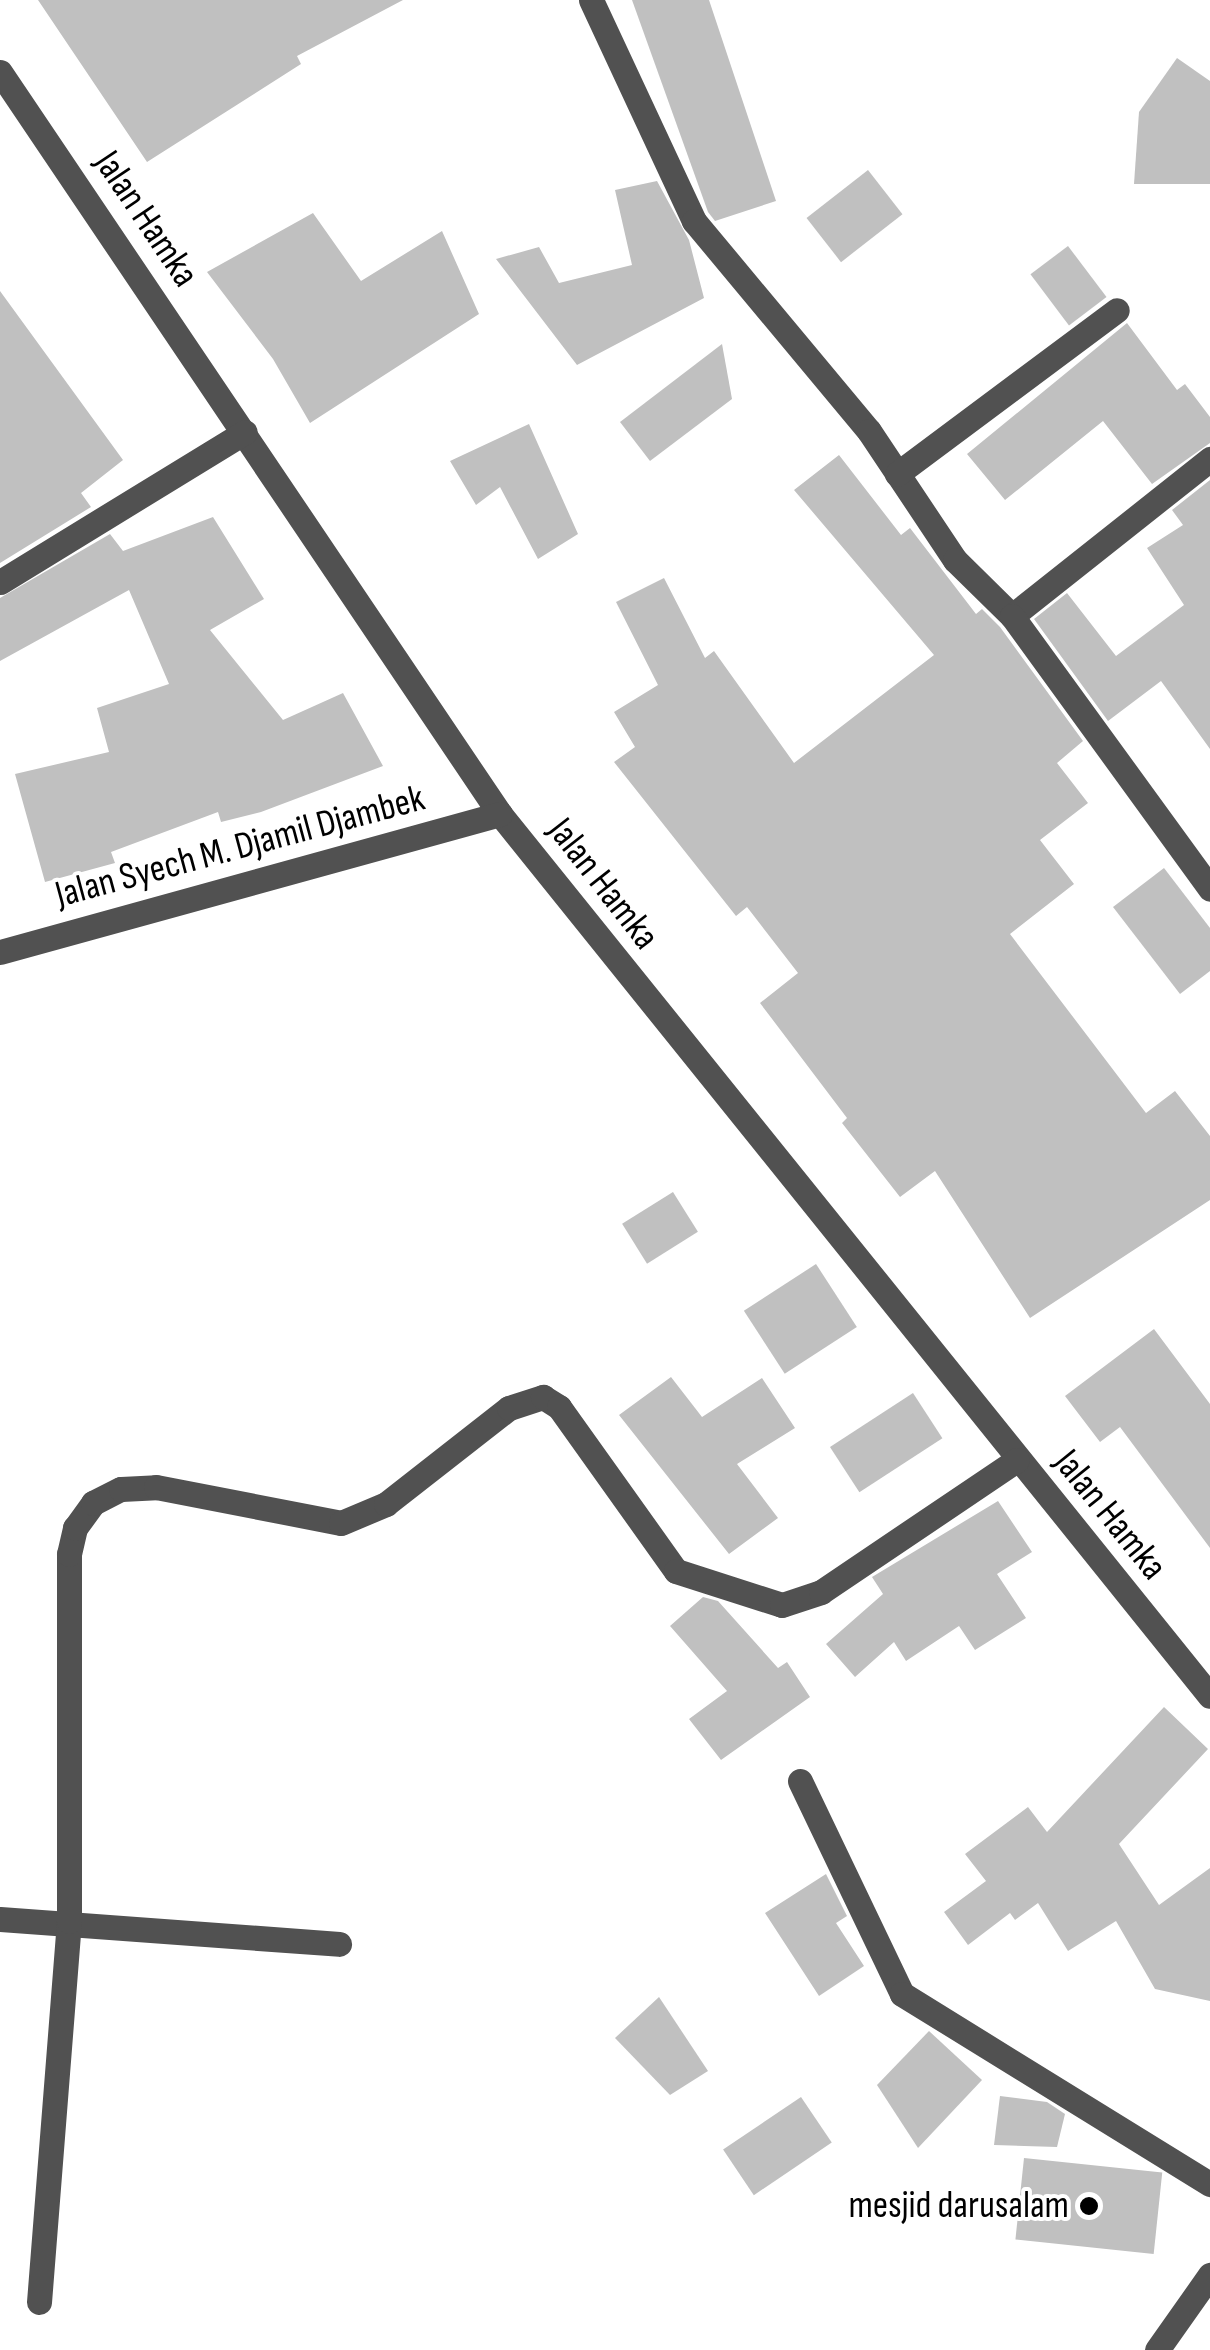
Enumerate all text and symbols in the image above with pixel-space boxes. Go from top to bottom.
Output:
street label: Jalan Hamka [84,142,208,296]
street label: Jalan Syech M. Djamil Djambek [50,776,430,918]
street label: Jalan Hamka [538,809,668,959]
street label: Jalan Hamka [1044,1441,1176,1589]
place label: mesjid darusalam [848,2183,1069,2229]
marker: mesjid darusalam [1078,2195,1100,2217]

